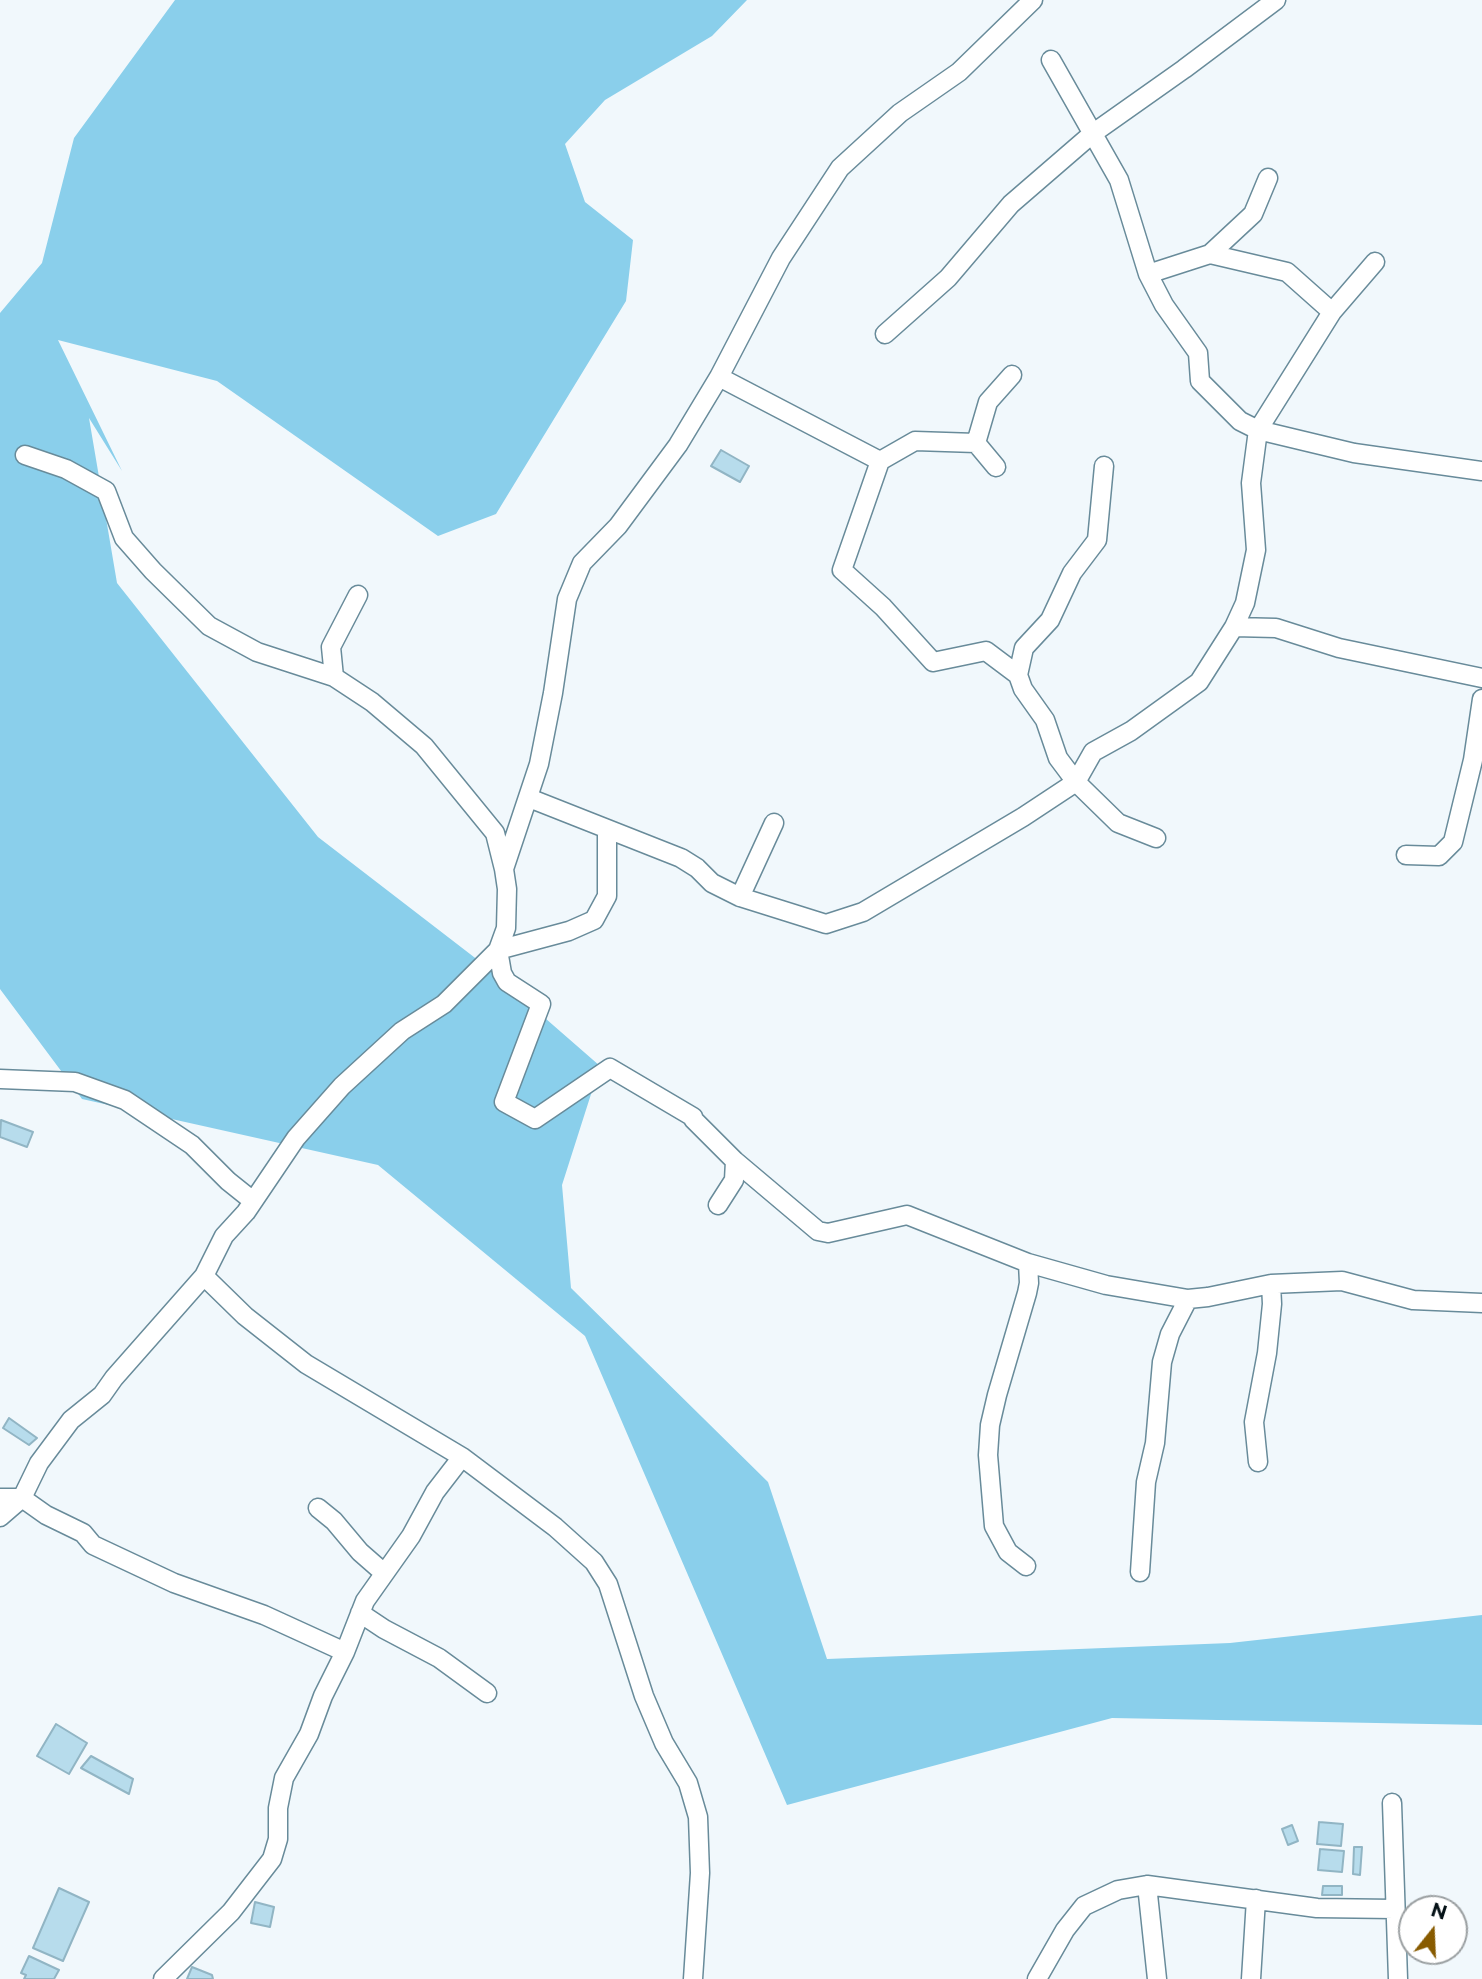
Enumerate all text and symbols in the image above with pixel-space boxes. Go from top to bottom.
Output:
north arrow [1398,1895,1468,1965]
text: N [1428,1898,1450,1925]

